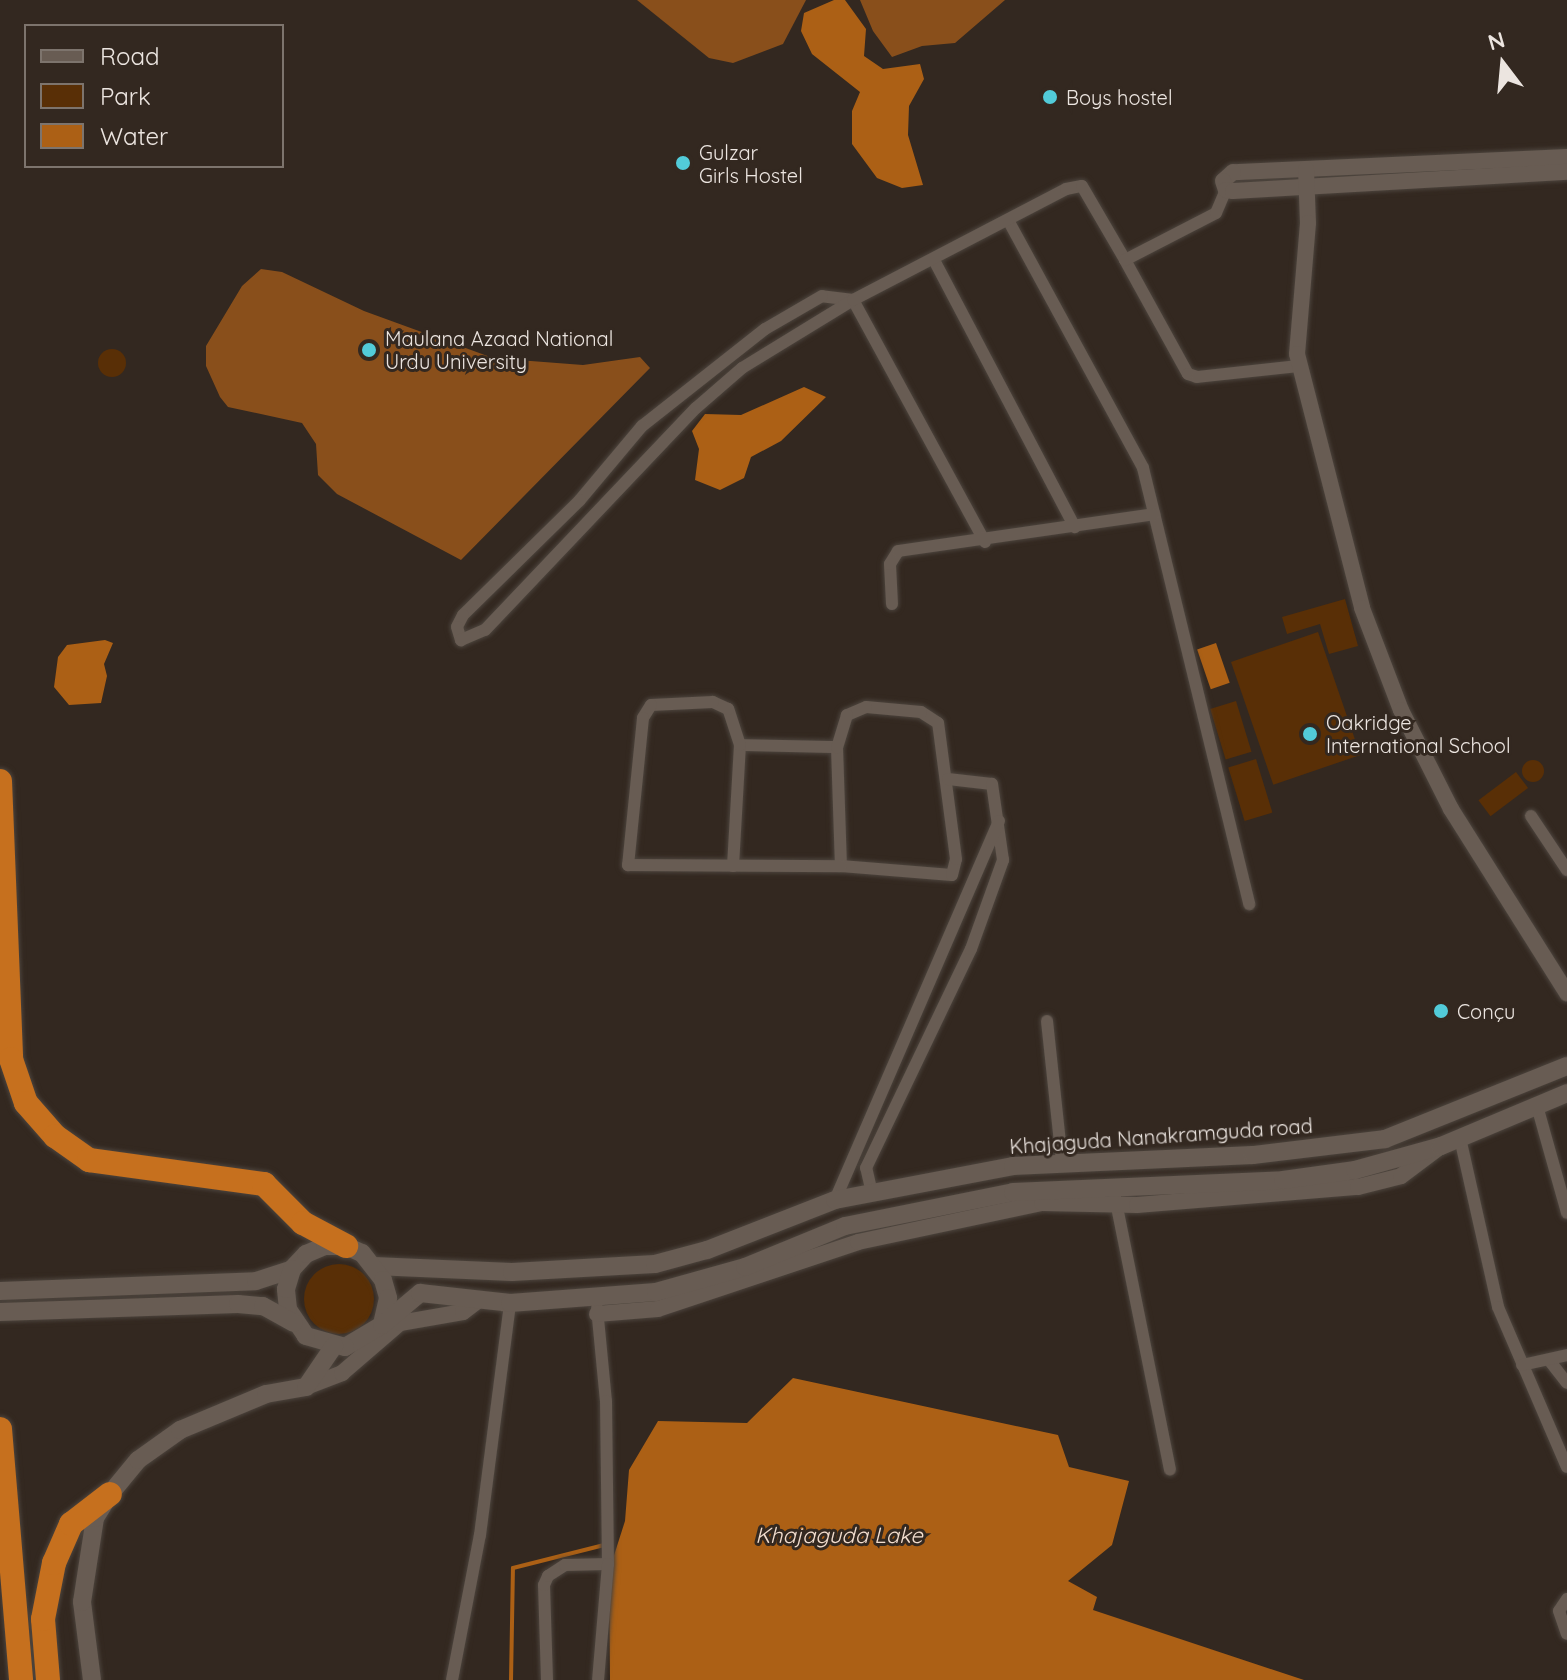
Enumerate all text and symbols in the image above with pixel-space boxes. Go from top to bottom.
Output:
legend [24,24,284,168]
north arrow [1463,24,1543,104]
text: N [1485,25,1508,57]
text: Road [100,41,160,71]
text: Park [100,81,151,111]
place label: Boys hostel [1066,85,1172,109]
marker: Boys hostel [1041,88,1059,106]
text: Water [100,121,168,151]
place label: Gulzar Girls Hostel [699,140,803,187]
marker: Gulzar Girls Hostel [674,154,692,172]
place label: Maulana Azaad National Urdu University [385,326,613,373]
marker: Maulana Azaad National Urdu University [360,341,378,359]
place label: Oakridge International School [1326,710,1511,757]
marker: Oakridge International School [1301,725,1319,743]
place label: Conçu [1457,999,1515,1023]
marker: Conçu [1432,1002,1450,1020]
street label: Khajaguda Nanakramguda road [1009,1113,1313,1159]
water label: Khajaguda Lake [755,1523,923,1549]

